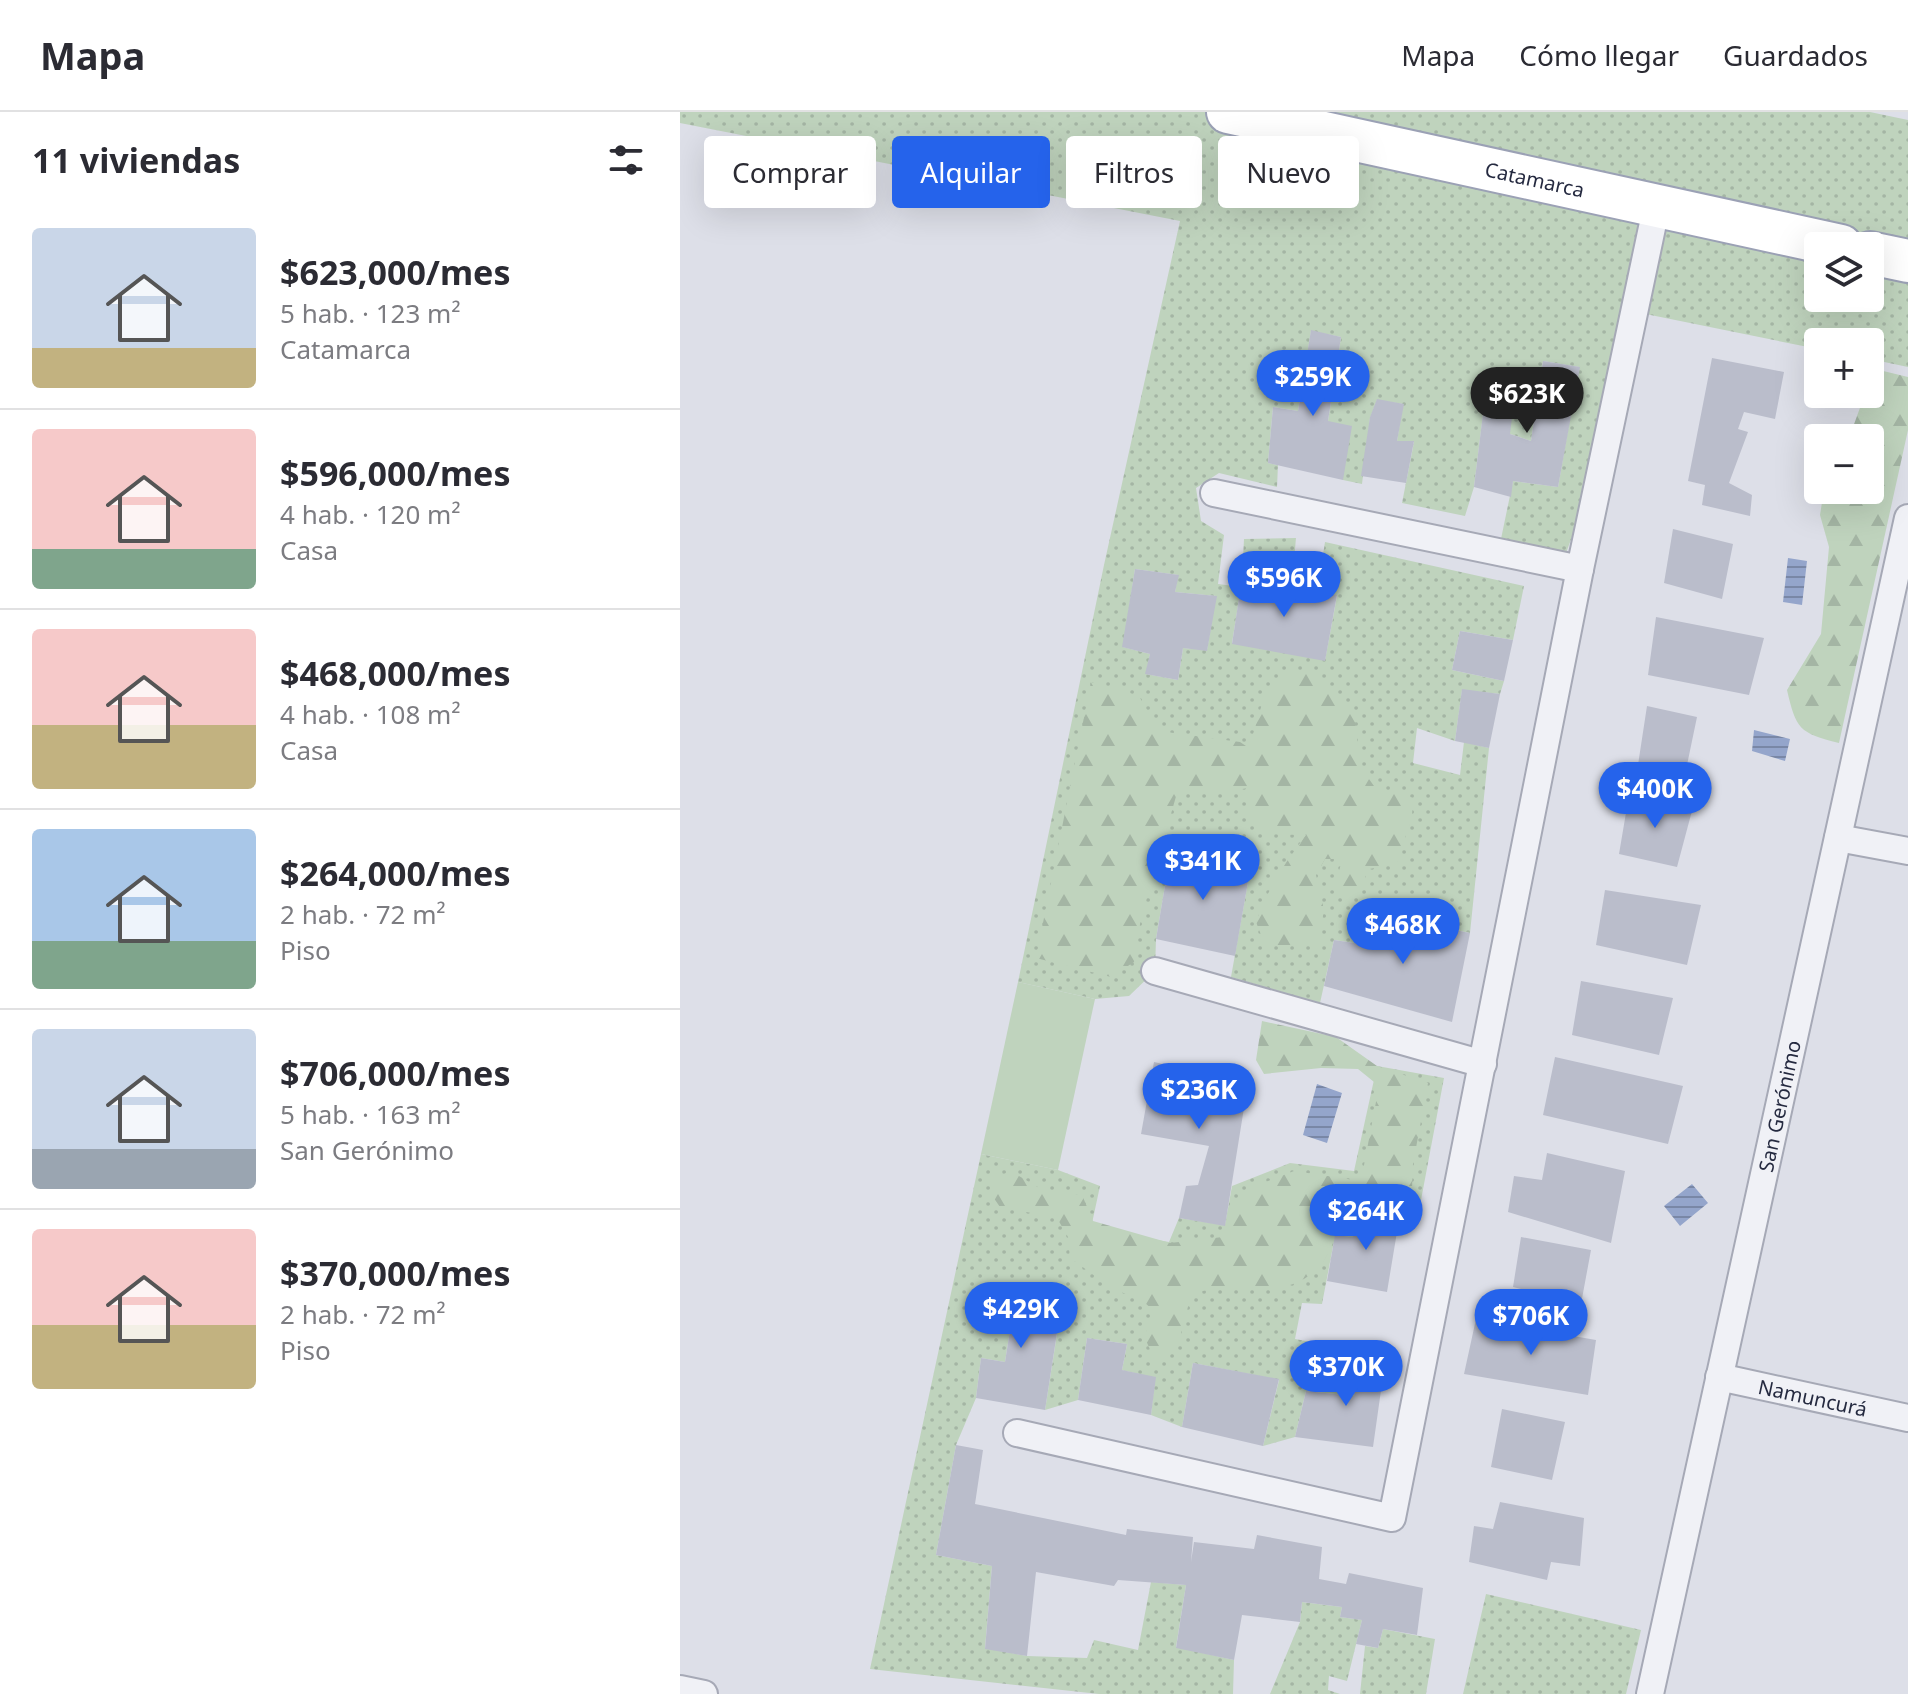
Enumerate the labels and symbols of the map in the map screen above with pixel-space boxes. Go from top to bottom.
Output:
street label: Catamarca [1483,155,1587,203]
pin: $259K [1257,350,1369,418]
pin: $623K [1471,367,1583,435]
pin: $596K [1228,551,1340,619]
pin: $400K [1599,762,1711,830]
pin: $341K [1147,834,1259,902]
pin: $468K [1347,898,1459,966]
street label: San Gerónimo [1751,1038,1807,1174]
pin: $236K [1143,1063,1255,1131]
pin: $264K [1310,1184,1422,1252]
pin: $429K [965,1282,1077,1350]
pin: $706K [1475,1289,1587,1357]
pin: $370K [1290,1340,1402,1408]
street label: Namuncurá [1756,1372,1870,1422]

